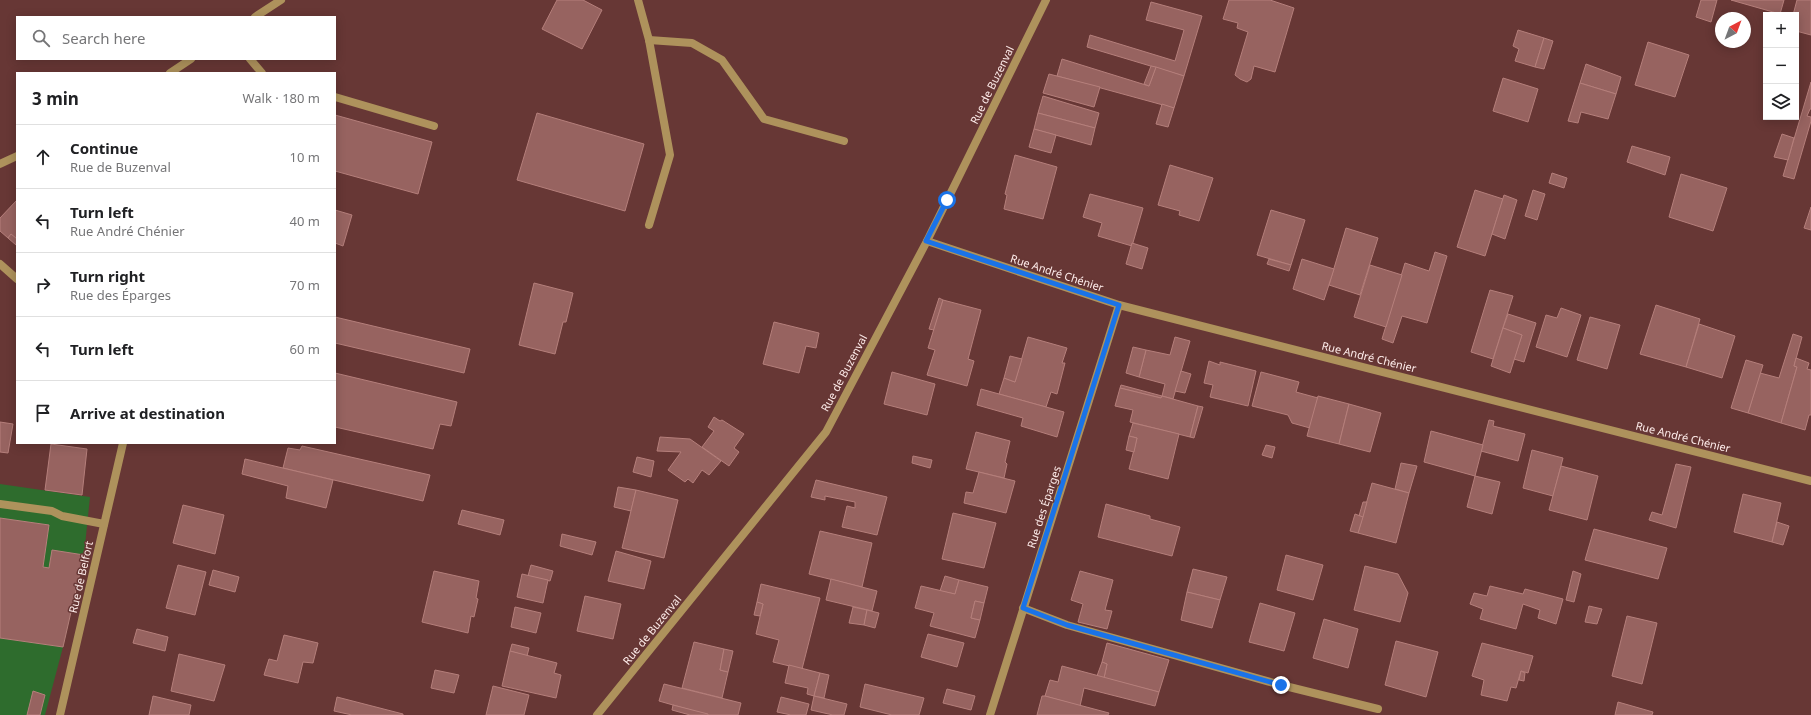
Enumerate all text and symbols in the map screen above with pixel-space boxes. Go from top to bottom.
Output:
north arrow [1715,12,1751,48]
map controls [1763,12,1799,120]
button: + [1763,12,1799,48]
search box [16,16,336,60]
icon: search [30,27,52,49]
text: Search here [62,28,145,48]
street label: Rue de Buzenval [966,43,1017,126]
button: − [1763,48,1799,84]
button: layers [1763,84,1799,120]
text: 3 min [32,87,79,110]
text: Walk · 180 m [242,89,320,107]
text: Continue [70,138,138,158]
icon: ahead [32,146,54,168]
text: 10 m [290,148,320,166]
text: Rue de Buzenval [70,158,171,176]
route start [938,191,956,209]
text: Turn left [70,202,134,222]
icon: left [32,210,54,232]
text: 40 m [290,212,320,230]
text: Rue André Chénier [70,222,185,240]
street label: Rue André Chénier [1009,250,1106,295]
text: Turn right [70,266,145,286]
icon: right [32,274,54,296]
text: 70 m [290,276,320,294]
text: Rue des Éparges [70,286,171,304]
street label: Rue de Buzenval [817,332,870,414]
icon: left [32,338,54,360]
street label: Rue André Chénier [1320,338,1418,376]
text: Turn left [70,339,134,359]
text: 60 m [290,340,320,358]
icon: arrive [32,402,54,424]
text: Arrive at destination [70,403,225,423]
street label: Rue André Chénier [1634,418,1732,456]
street label: Rue des Éparges [1023,464,1064,550]
street label: Rue de Belfort [65,539,96,614]
street label: Rue de Buzenval [619,592,684,668]
route end [1272,676,1290,694]

